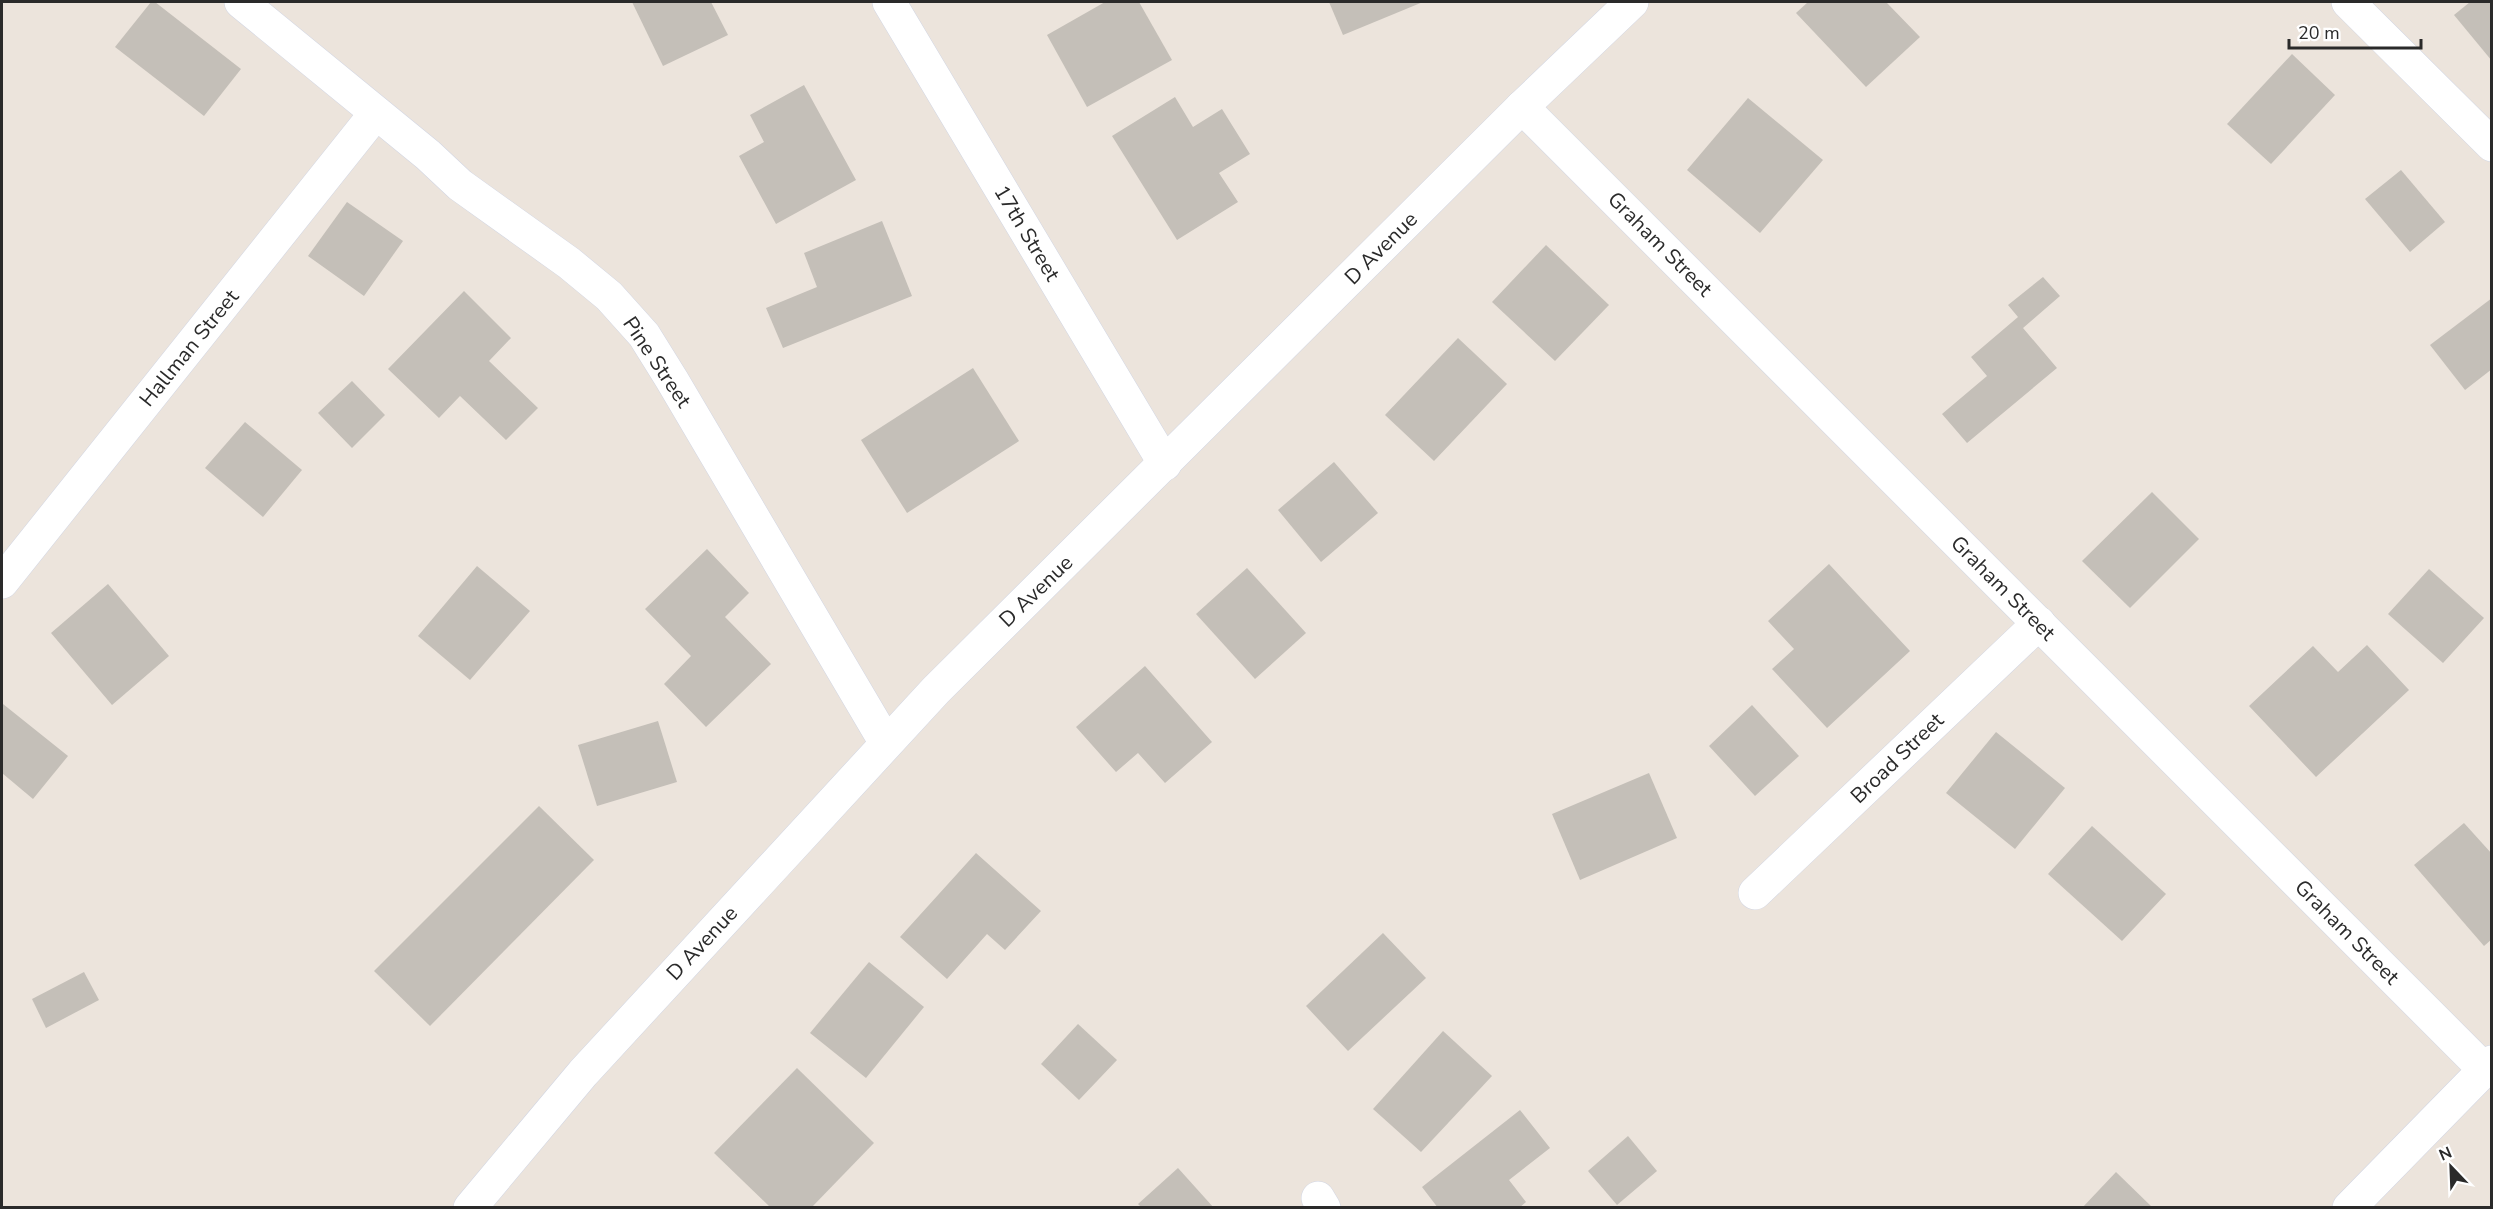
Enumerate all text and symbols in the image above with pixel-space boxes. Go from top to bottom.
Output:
scale bar [2289,12,2421,50]
text: 20 m [2298,21,2340,45]
street label: 17th Street [987,180,1067,287]
street label: Graham Street [1601,185,1719,303]
street label: D Avenue [1338,205,1424,291]
street label: Hallman Street [133,283,245,412]
street label: Pine Street [616,311,698,413]
street label: Graham Street [1944,529,2062,647]
street label: D Avenue [993,549,1079,633]
street label: Broad Street [1844,706,1950,810]
street label: Graham Street [2288,873,2406,991]
street label: D Avenue [660,900,744,986]
north arrow [2421,1137,2481,1197]
text: N [2436,1142,2455,1167]

